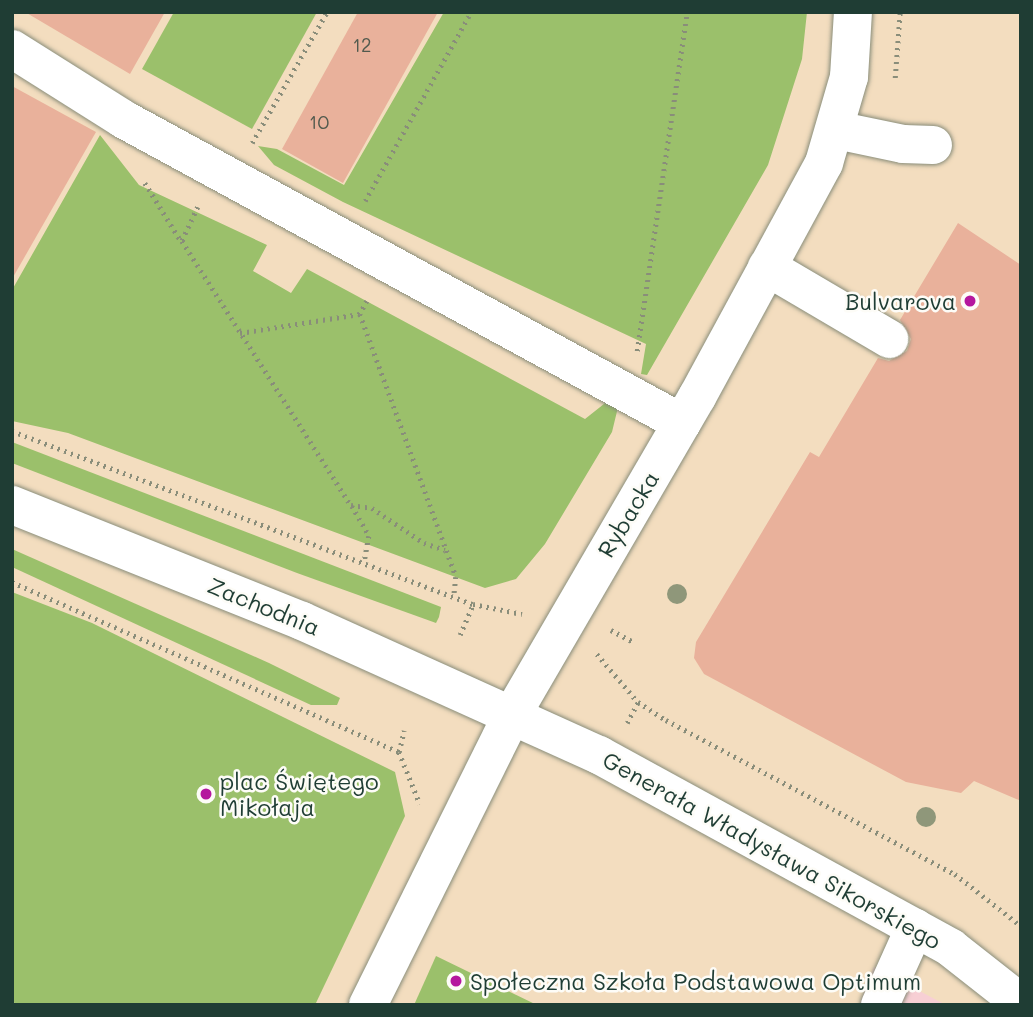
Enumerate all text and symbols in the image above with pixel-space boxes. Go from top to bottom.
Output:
house number: 12 [352,34,372,56]
house number: 10 [309,111,329,133]
place label: Bulvarova [845,287,956,315]
marker: Bulvarova [962,293,978,309]
street label: Rybacka [592,466,664,562]
street label: Zachodnia [204,571,324,641]
street label: Generała Władysława Sikorskiego [598,745,946,955]
place label: plac Świętego Mikołaja [220,767,379,821]
marker: plac Świętego Mikołaja [198,786,214,802]
place label: Społeczna Szkoła Podstawowa Optimum [470,967,921,995]
marker: Społeczna Szkoła Podstawowa Optimum [448,973,464,989]

